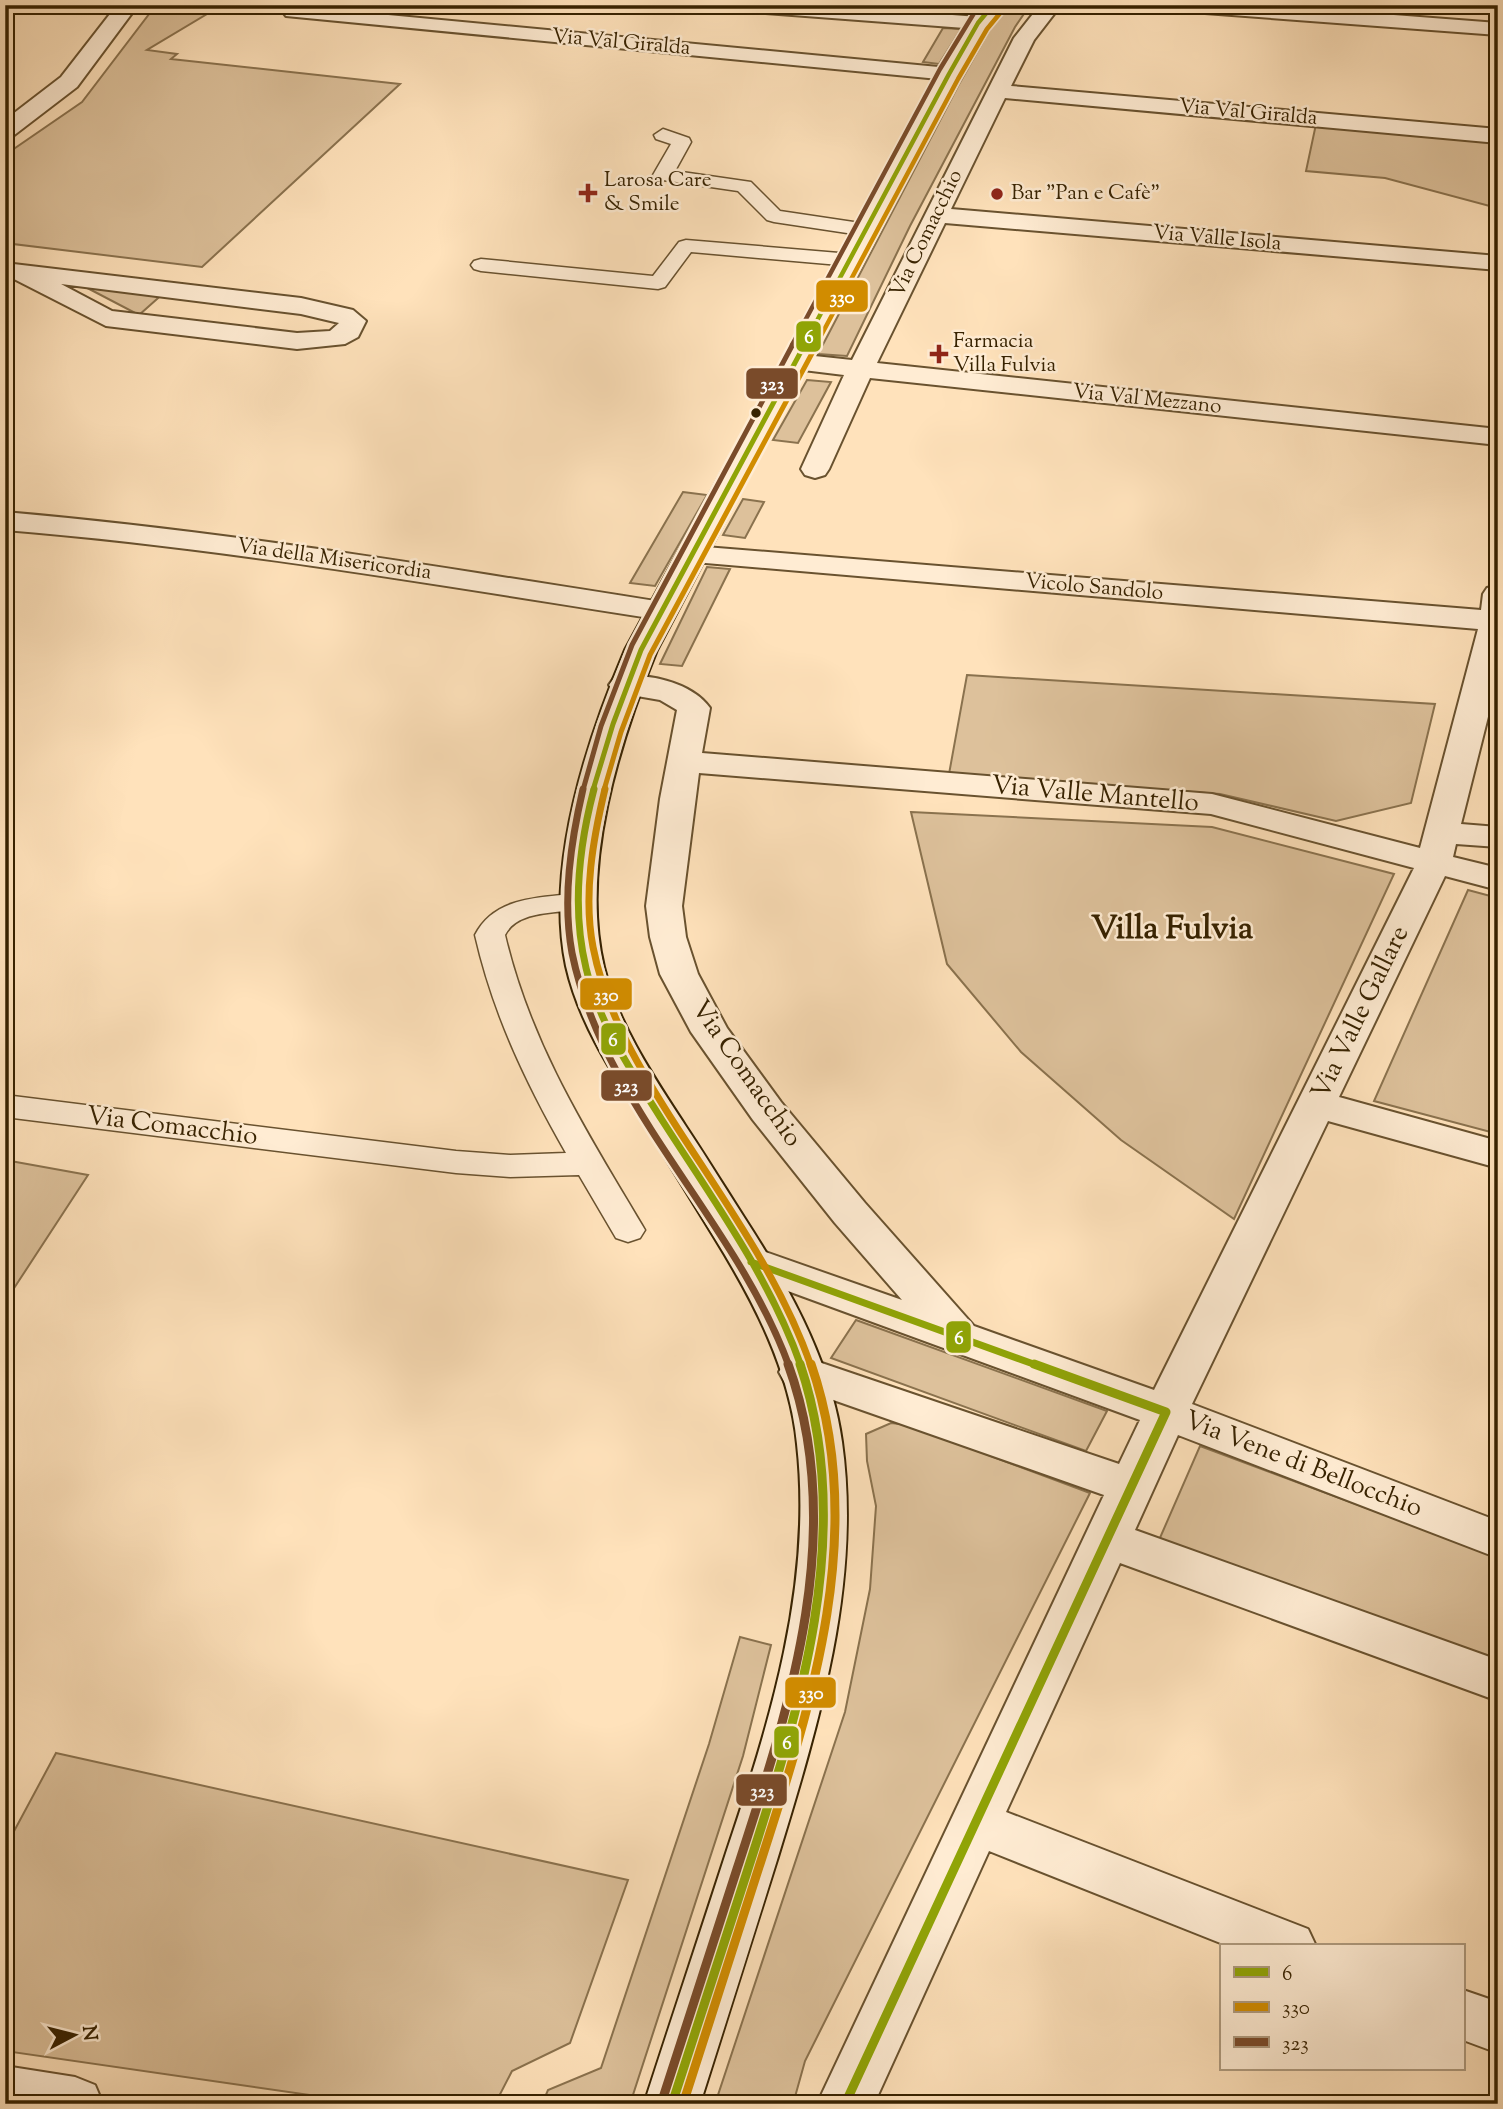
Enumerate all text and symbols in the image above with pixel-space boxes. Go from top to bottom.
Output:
street label: Via Val Giralda [550,22,692,64]
street label: Via Val Giralda [1177,92,1319,134]
street label: Via Comacchio [883,165,971,303]
place label: Larosa Care & Smile [604,166,712,220]
place label: Bar "Pan e Cafè" [1011,179,1160,209]
marker: Larosa Care & Smile [578,183,598,203]
marker: Bar "Pan e Cafè" [989,186,1005,202]
street label: Via Valle Isola [1151,218,1283,260]
line badge: 330 [815,279,869,313]
text: 330 [829,285,855,312]
line badge: 6 [795,320,822,353]
text: 6 [804,325,814,352]
place label: Farmacia Villa Fulvia [953,327,1057,381]
marker: Farmacia Villa Fulvia [931,346,947,362]
line badge: 323 [745,367,799,400]
text: 323 [760,372,784,399]
street label: Via Val Mezzano [1071,377,1223,423]
unlabelled marker [749,406,763,420]
street label: Via della Misericordia [235,531,434,589]
street label: Vicolo Sandolo [1024,567,1164,609]
street label: Via Valle Mantello [990,768,1200,822]
district label: Villa Fulvia [1091,906,1254,954]
street label: Via Valle Gallare [1303,920,1419,1106]
line badge: 330 [579,977,633,1011]
text: 330 [593,983,619,1010]
street label: Via Comacchio [682,993,810,1155]
line badge: 6 [600,1022,627,1056]
text: 6 [608,1028,618,1055]
line badge: 323 [600,1069,653,1102]
text: 323 [614,1074,638,1101]
street label: Via Comacchio [84,1098,260,1156]
line badge: 6 [945,1320,972,1354]
text: 6 [954,1326,964,1353]
street label: Via Vene di Bellocchio [1179,1403,1427,1527]
line badge: 330 [784,1676,837,1709]
text: 330 [798,1681,824,1708]
line badge: 6 [773,1725,800,1759]
text: 6 [782,1731,792,1758]
line badge: 323 [735,1773,788,1807]
text: 323 [750,1779,774,1806]
legend [1220,1944,1464,2070]
text: 6 [1282,1960,1292,1990]
text: 330 [1282,1994,1310,2024]
north arrow [38,2000,108,2070]
text: N [74,2024,103,2042]
text: 323 [1282,2030,1309,2060]

